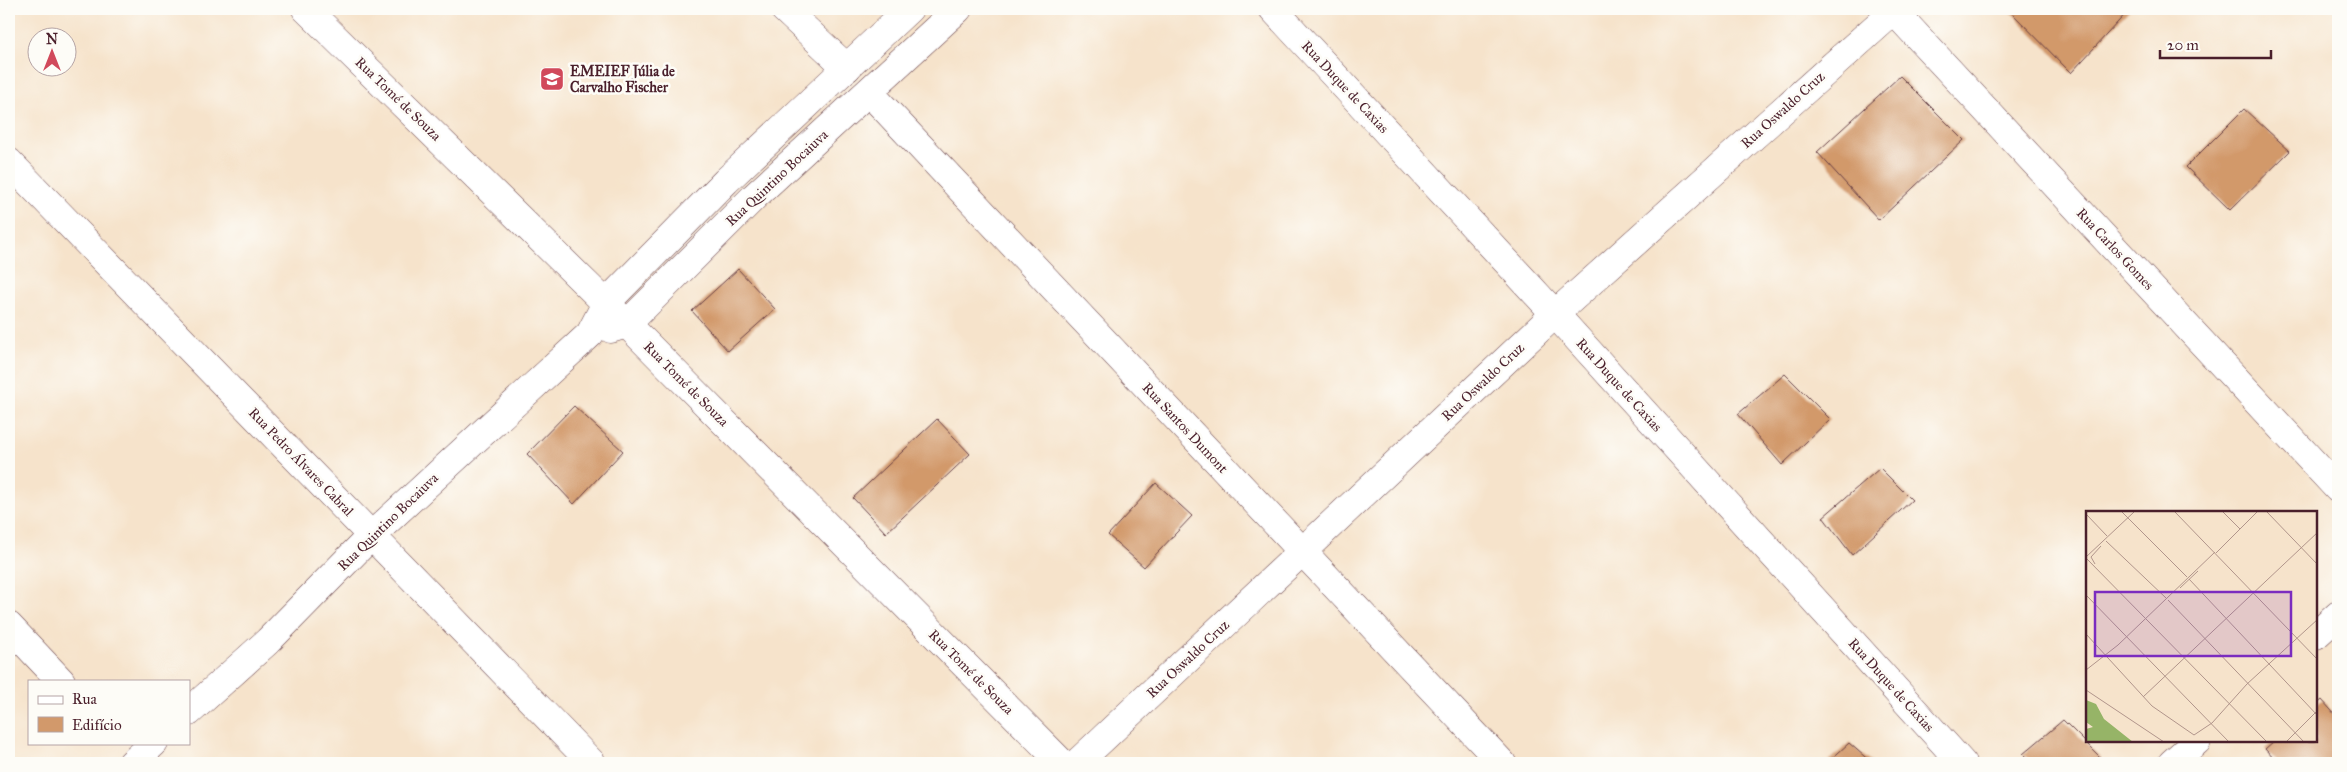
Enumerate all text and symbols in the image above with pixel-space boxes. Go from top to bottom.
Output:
north arrow [28,28,78,78]
scale bar [2160,28,2271,60]
text: N [46,31,58,48]
text: 20 m [2167,36,2199,54]
street label: Rua Duque de Caxias [1297,37,1392,137]
street label: Rua Tomé de Souza [351,54,445,144]
place label: EMEIEF Júlia de Carvalho Fischer [570,63,675,96]
school or university icon: EMEIEF Júlia de Carvalho Fischer [539,66,565,92]
street label: Rua Oswaldo Cruz [1738,68,1829,152]
street label: Rua Quintino Bocaiuva [722,126,832,230]
street label: Rua Carlos Gomes [2073,205,2157,293]
street label: Rua Duque de Caxias [1572,335,1665,436]
street label: Rua Tomé de Souza [640,338,732,430]
street label: Rua Oswaldo Cruz [1438,339,1528,425]
street label: Rua Santos Dumont [1139,379,1231,477]
street label: Rua Pedro Álvares Cabral [245,403,359,520]
street label: Rua Quintino Bocaiuva [334,469,442,574]
inset map [2086,511,2317,742]
street label: Rua Oswaldo Cruz [1143,616,1233,702]
street label: Rua Tomé de Souza [925,626,1017,718]
street label: Rua Duque de Caxias [1844,635,1937,736]
legend [28,680,190,744]
text: Rua [72,690,97,708]
text: Edifício [72,716,122,734]

